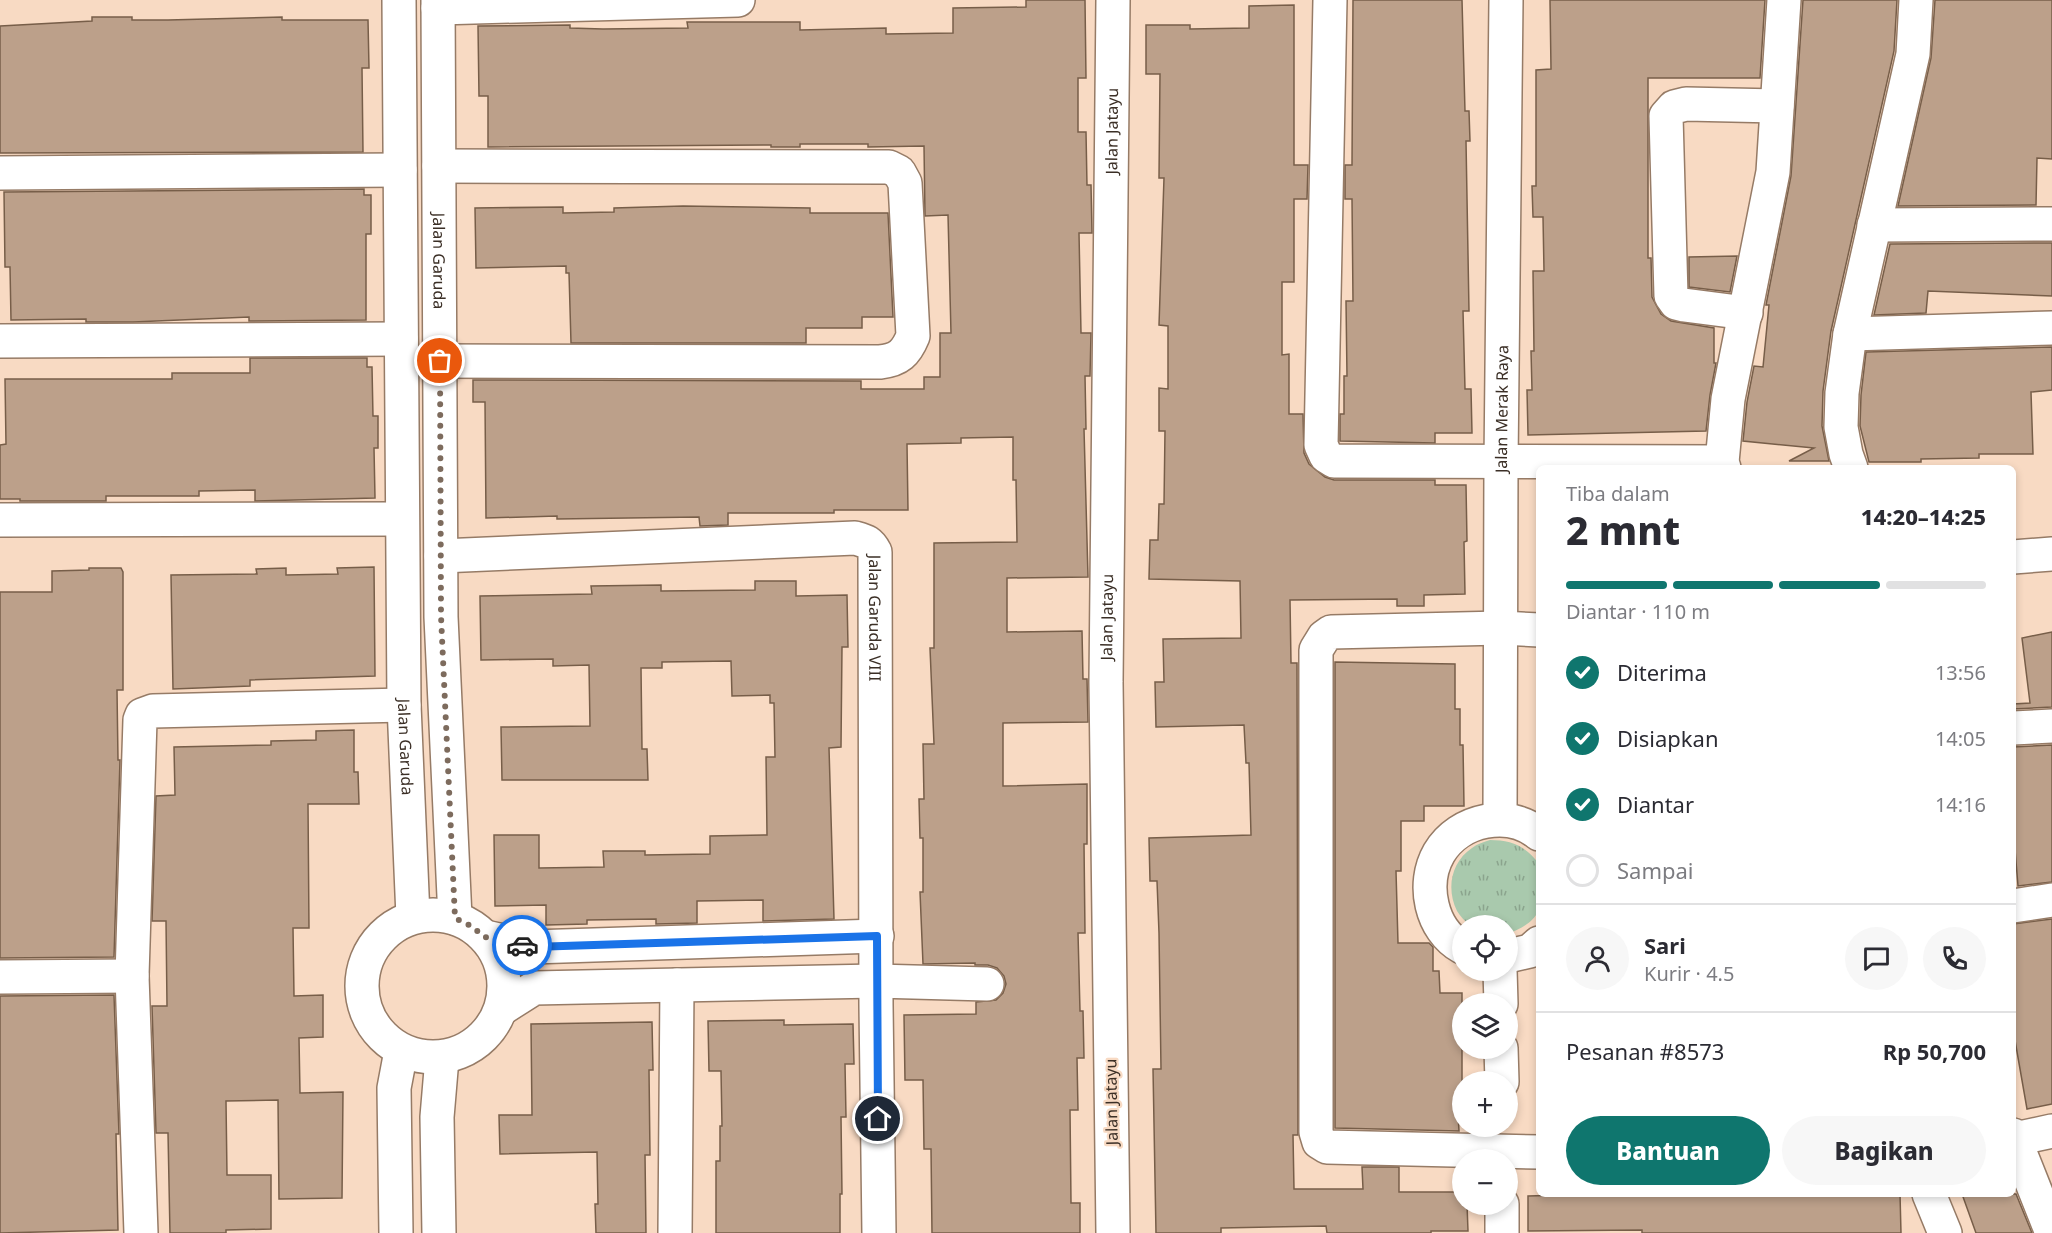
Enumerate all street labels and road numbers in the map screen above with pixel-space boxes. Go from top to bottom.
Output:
street label: Jalan Jatayu [1100,88,1123,177]
street label: Jalan Garuda [428,211,451,309]
street label: Jalan Merak Raya [1490,345,1513,475]
street label: Jalan Garuda VIII [864,553,886,681]
street label: Jalan Jatayu [1095,574,1118,663]
street label: Jalan Garuda [393,697,419,796]
street label: Jalan Jatayu [1099,1058,1123,1148]

